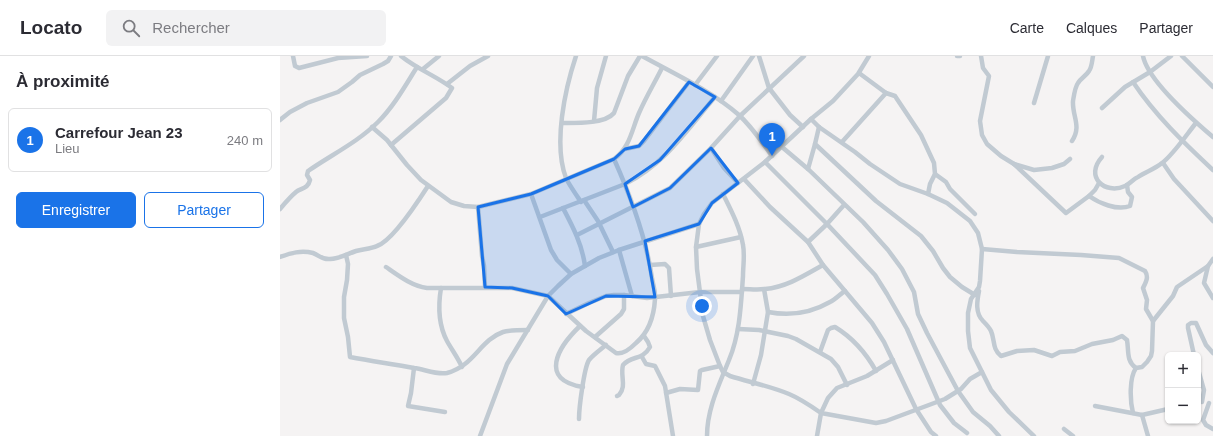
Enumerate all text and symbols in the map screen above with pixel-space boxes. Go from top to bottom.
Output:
search box [106,10,386,46]
text: Locato [20,17,82,38]
icon: search [120,17,142,39]
text: Rechercher [152,19,230,36]
text: Carte [1010,20,1044,36]
text: Calques [1066,20,1117,36]
text: Partager [1139,20,1193,36]
text: À proximité [16,72,110,91]
pin: 1 [759,123,785,156]
text: Carrefour Jean 23 [55,124,183,141]
text: 1 [26,133,34,148]
text: 240 m [227,133,263,148]
text: Lieu [55,141,80,156]
button: Enregistrer [16,192,136,228]
button: Partager [144,192,264,228]
your location [692,296,712,316]
map controls [1165,352,1201,424]
button: + [1165,352,1201,388]
button: − [1165,388,1201,424]

